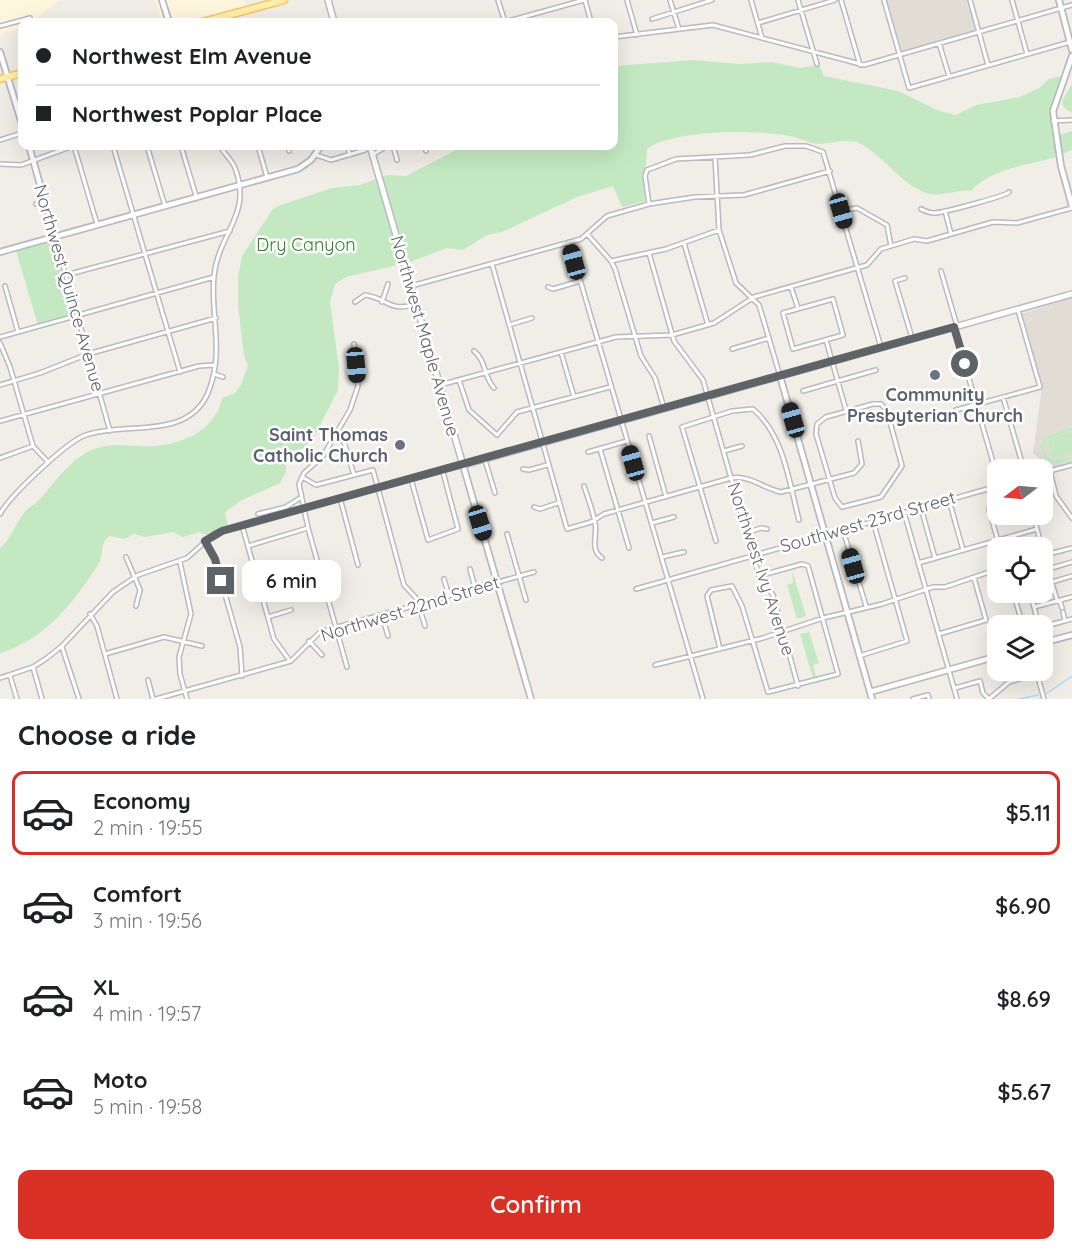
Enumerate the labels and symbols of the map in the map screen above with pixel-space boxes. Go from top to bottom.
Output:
street label: Northwest Quince Avenue [29,181,110,394]
car [827,191,855,231]
park label: Dry Canyon [256,233,356,256]
street label: Northwest Maple Avenue [386,233,465,439]
car [561,242,587,282]
car [345,346,367,384]
route start [951,350,978,377]
marker: Community Presbyterian Church [928,368,942,382]
place label: Community Presbyterian Church [847,383,1023,427]
car [779,400,807,440]
place label: Saint Thomas Catholic Church [253,423,388,467]
marker: Saint Thomas Catholic Church [393,438,407,452]
car [619,443,647,483]
north arrow [987,459,1053,525]
street label: Northwest Ivy Avenue [723,479,800,659]
street label: Southwest 23rd Street [777,485,958,558]
car [466,503,494,543]
car [839,546,867,586]
callout: 6 min [242,560,341,602]
route end [207,567,234,594]
street label: Northwest 22nd Street [318,570,502,647]

